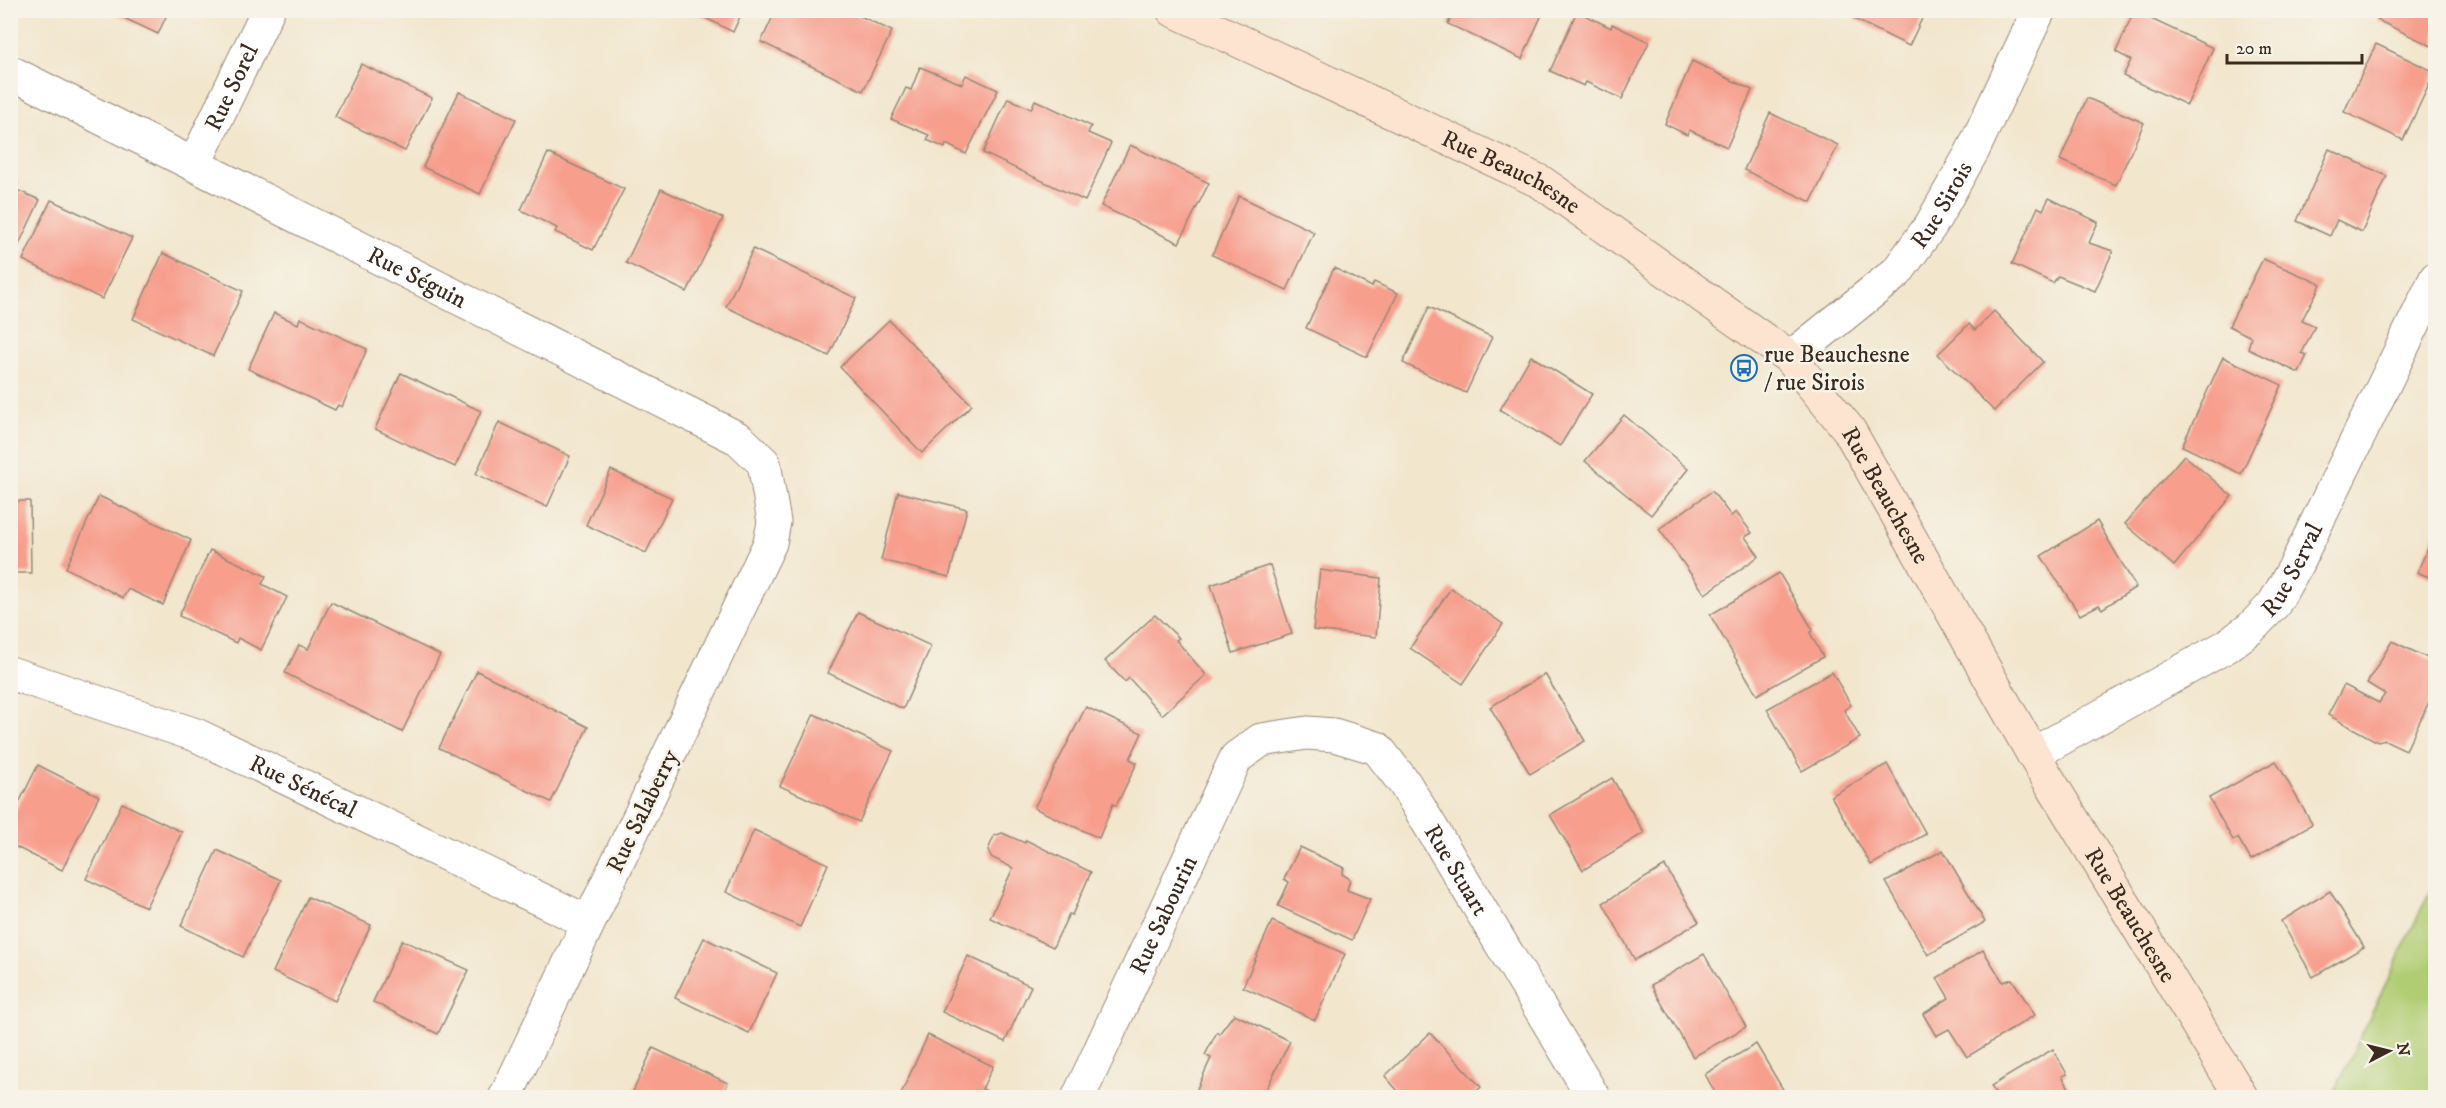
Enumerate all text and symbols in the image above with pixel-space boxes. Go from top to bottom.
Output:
scale bar [2227,27,2362,65]
text: 20 m [2236,38,2272,60]
street label: Rue Sorel [199,39,266,136]
street label: Rue Beauchesne [1437,124,1586,221]
street label: Rue Sirois [1905,156,1980,255]
street label: Rue Séguin [362,240,472,316]
place label: rue Beauchesne / rue Sirois [1764,340,1910,398]
bus stop icon: rue Beauchesne / rue Sirois [1729,353,1759,383]
street label: Rue Beauchesne [1834,422,1936,569]
street label: Rue Serval [2255,518,2331,624]
street label: Rue Salaberry [600,744,686,878]
street label: Rue Sénécal [244,749,362,826]
street label: Rue Stuart [1417,819,1495,922]
street label: Rue Beauchesne [2077,842,2182,988]
street label: Rue Sabourin [1124,851,1205,979]
north arrow [2359,1021,2419,1081]
text: N [2392,1042,2414,1057]

